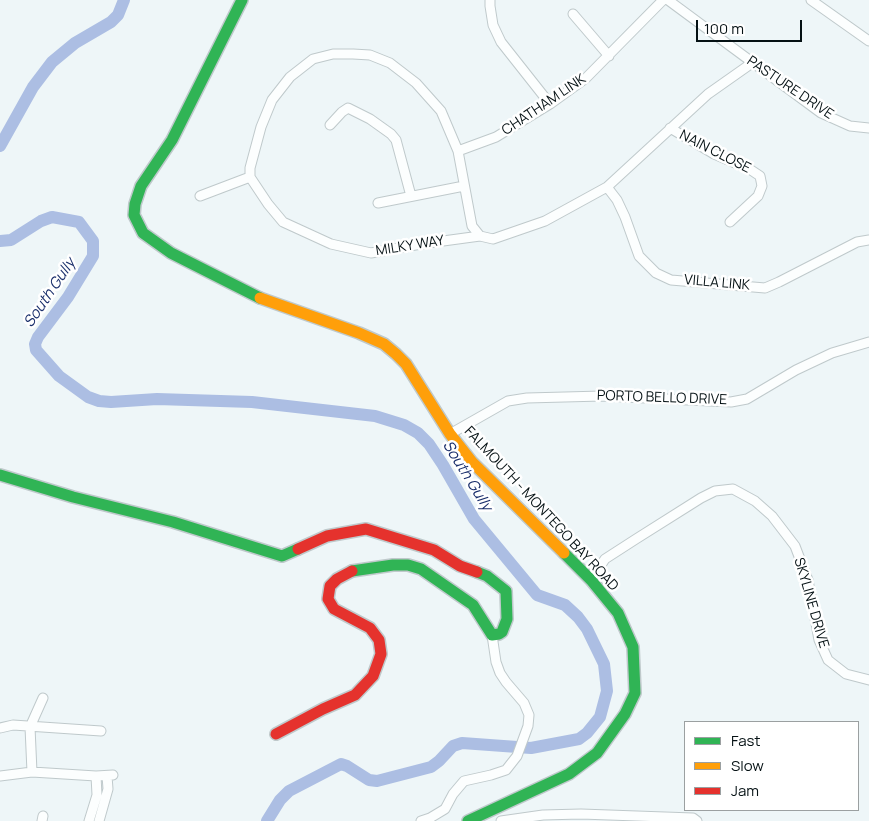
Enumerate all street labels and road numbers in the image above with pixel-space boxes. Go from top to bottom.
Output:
street label: PASTURE DRIVE [744,53,836,123]
street label: CHATHAM LINK [499,71,589,139]
street label: NAIN CLOSE [677,127,753,177]
street label: MILKY WAY [375,232,445,260]
street label: VILLA LINK [683,272,751,294]
street label: PORTO BELLO DRIVE [597,387,727,409]
street label: FALMOUTH - MONTEGO BAY ROAD [460,423,622,595]
street label: SKYLINE DRIVE [790,556,832,650]

